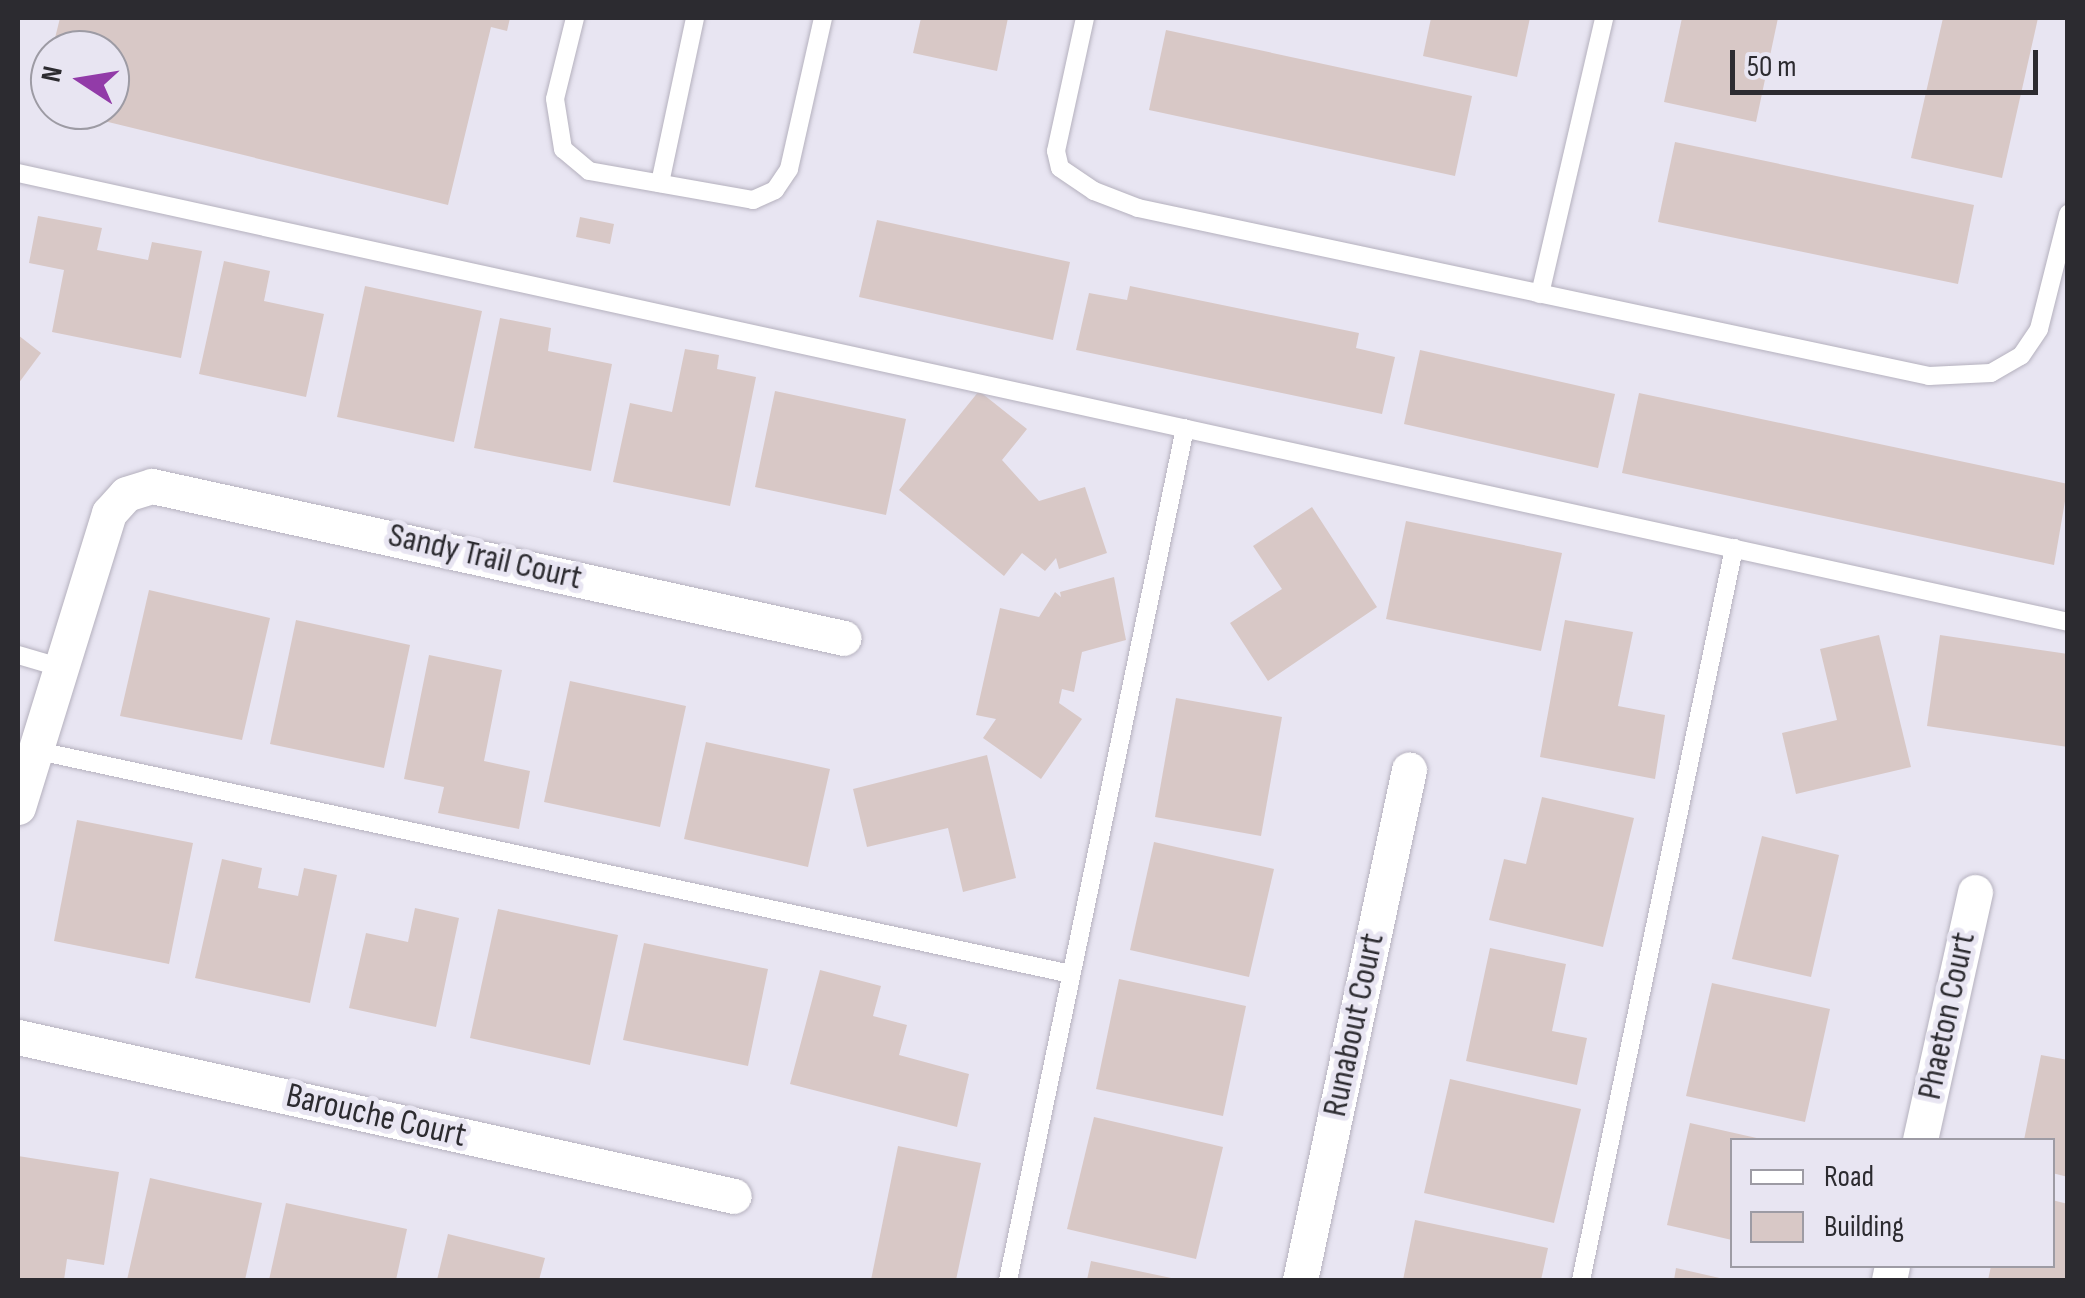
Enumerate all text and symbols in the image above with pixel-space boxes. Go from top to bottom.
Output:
north arrow [30,30,130,130]
scale bar [1735,30,2042,92]
text: 50 m [1747,49,1796,85]
text: N [34,63,70,85]
street label: Sandy Trail Court [384,514,586,600]
street label: Phaeton Court [1909,929,1985,1103]
street label: Runabout Court [1314,930,1394,1120]
street label: Barouche Court [282,1075,470,1157]
legend [1730,1138,2055,1268]
text: Road [1824,1159,1874,1195]
text: Building [1824,1209,1904,1245]

